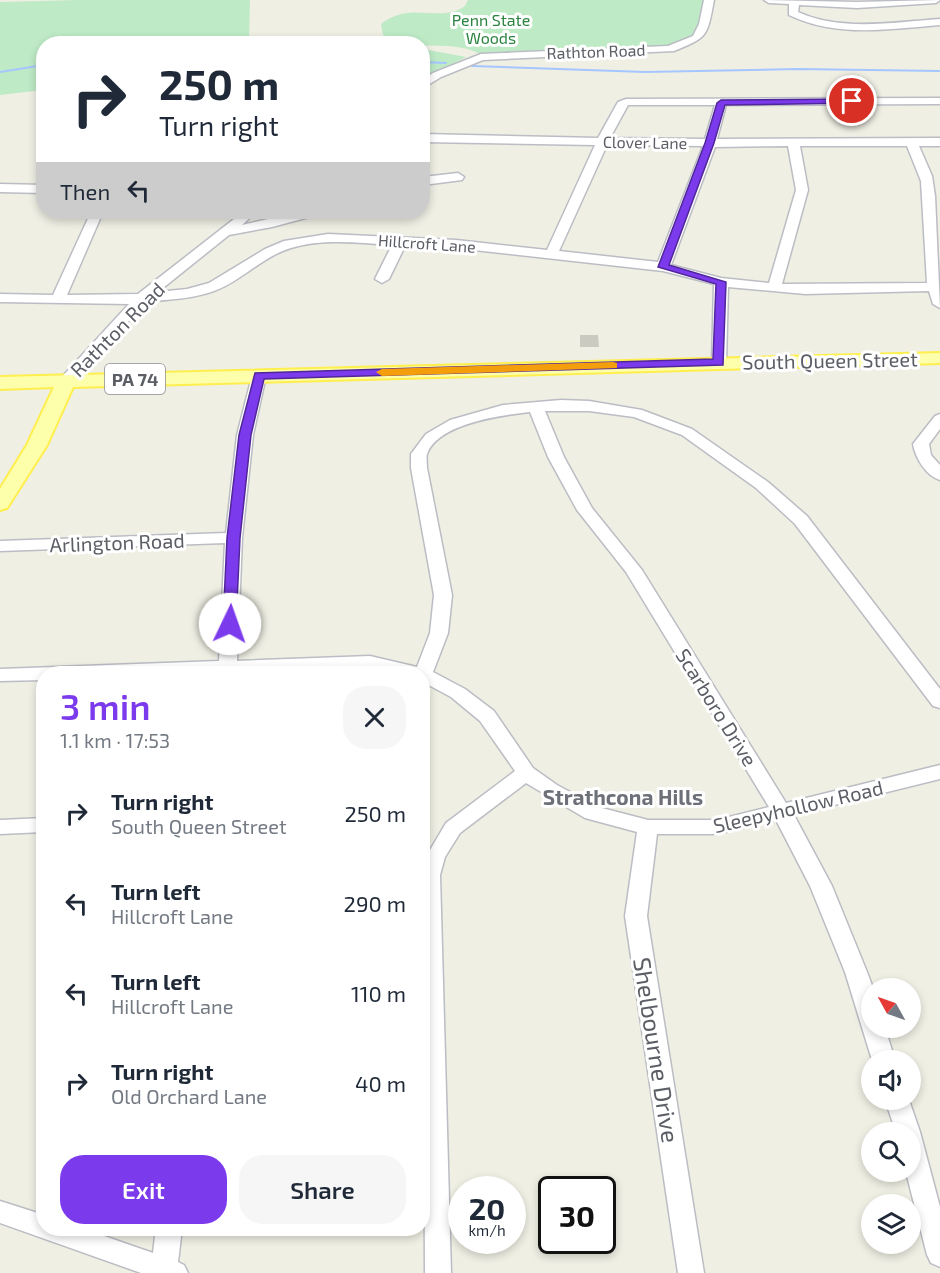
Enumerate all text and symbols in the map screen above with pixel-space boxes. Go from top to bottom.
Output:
park label: Penn State Woods [452,10,530,47]
street label: Rathton Road [546,40,646,62]
text: 250 m [159,58,279,108]
icon: right [60,60,138,138]
pin [826,75,877,126]
icon: arrive [835,84,868,117]
text: Turn right [159,109,279,141]
street label: Clover Lane [603,132,687,152]
icon: left [122,174,155,207]
text: Then [60,178,110,204]
street label: Hillcroft Lane [378,230,476,256]
street label: Rathton Road [65,277,169,381]
street label: South Queen Street [742,346,918,374]
road number: PA 74 [105,364,165,394]
street label: Arlington Road [49,528,185,556]
position arrow [198,592,262,656]
street label: Scarboro Drive [671,644,763,770]
text: 3 min [60,684,151,727]
button: close [343,686,406,749]
text: 1.1 km · 17:53 [60,728,170,752]
street label: Sleepyhollow Road [711,775,885,837]
district label: Strathcona Hills [543,784,703,809]
text: Turn right [111,788,213,814]
icon: right [60,797,93,830]
text: 250 m [344,800,406,826]
text: South Queen Street [111,814,287,838]
text: Turn left [111,878,200,904]
icon: left [60,887,93,920]
text: 290 m [344,890,406,916]
text: Hillcroft Lane [111,904,233,928]
street label: Shelbourne Drive [628,955,686,1145]
text: Turn left [111,968,200,994]
icon: left [60,977,93,1010]
north arrow [861,978,921,1038]
map controls [861,978,921,1254]
text: 110 m [351,980,406,1006]
text: Hillcroft Lane [111,994,233,1018]
button: sound [861,1050,921,1110]
text: Turn right [111,1058,213,1084]
icon: right [60,1067,93,1100]
text: 40 m [355,1070,406,1096]
text: Old Orchard Lane [111,1084,267,1108]
button: search [861,1122,921,1182]
button: Exit [60,1155,227,1224]
button: Share [239,1155,406,1224]
speed limit sign: 30 [538,1176,616,1254]
text: 20 [469,1190,505,1226]
button: layers [861,1194,921,1254]
text: km/h [468,1221,506,1239]

